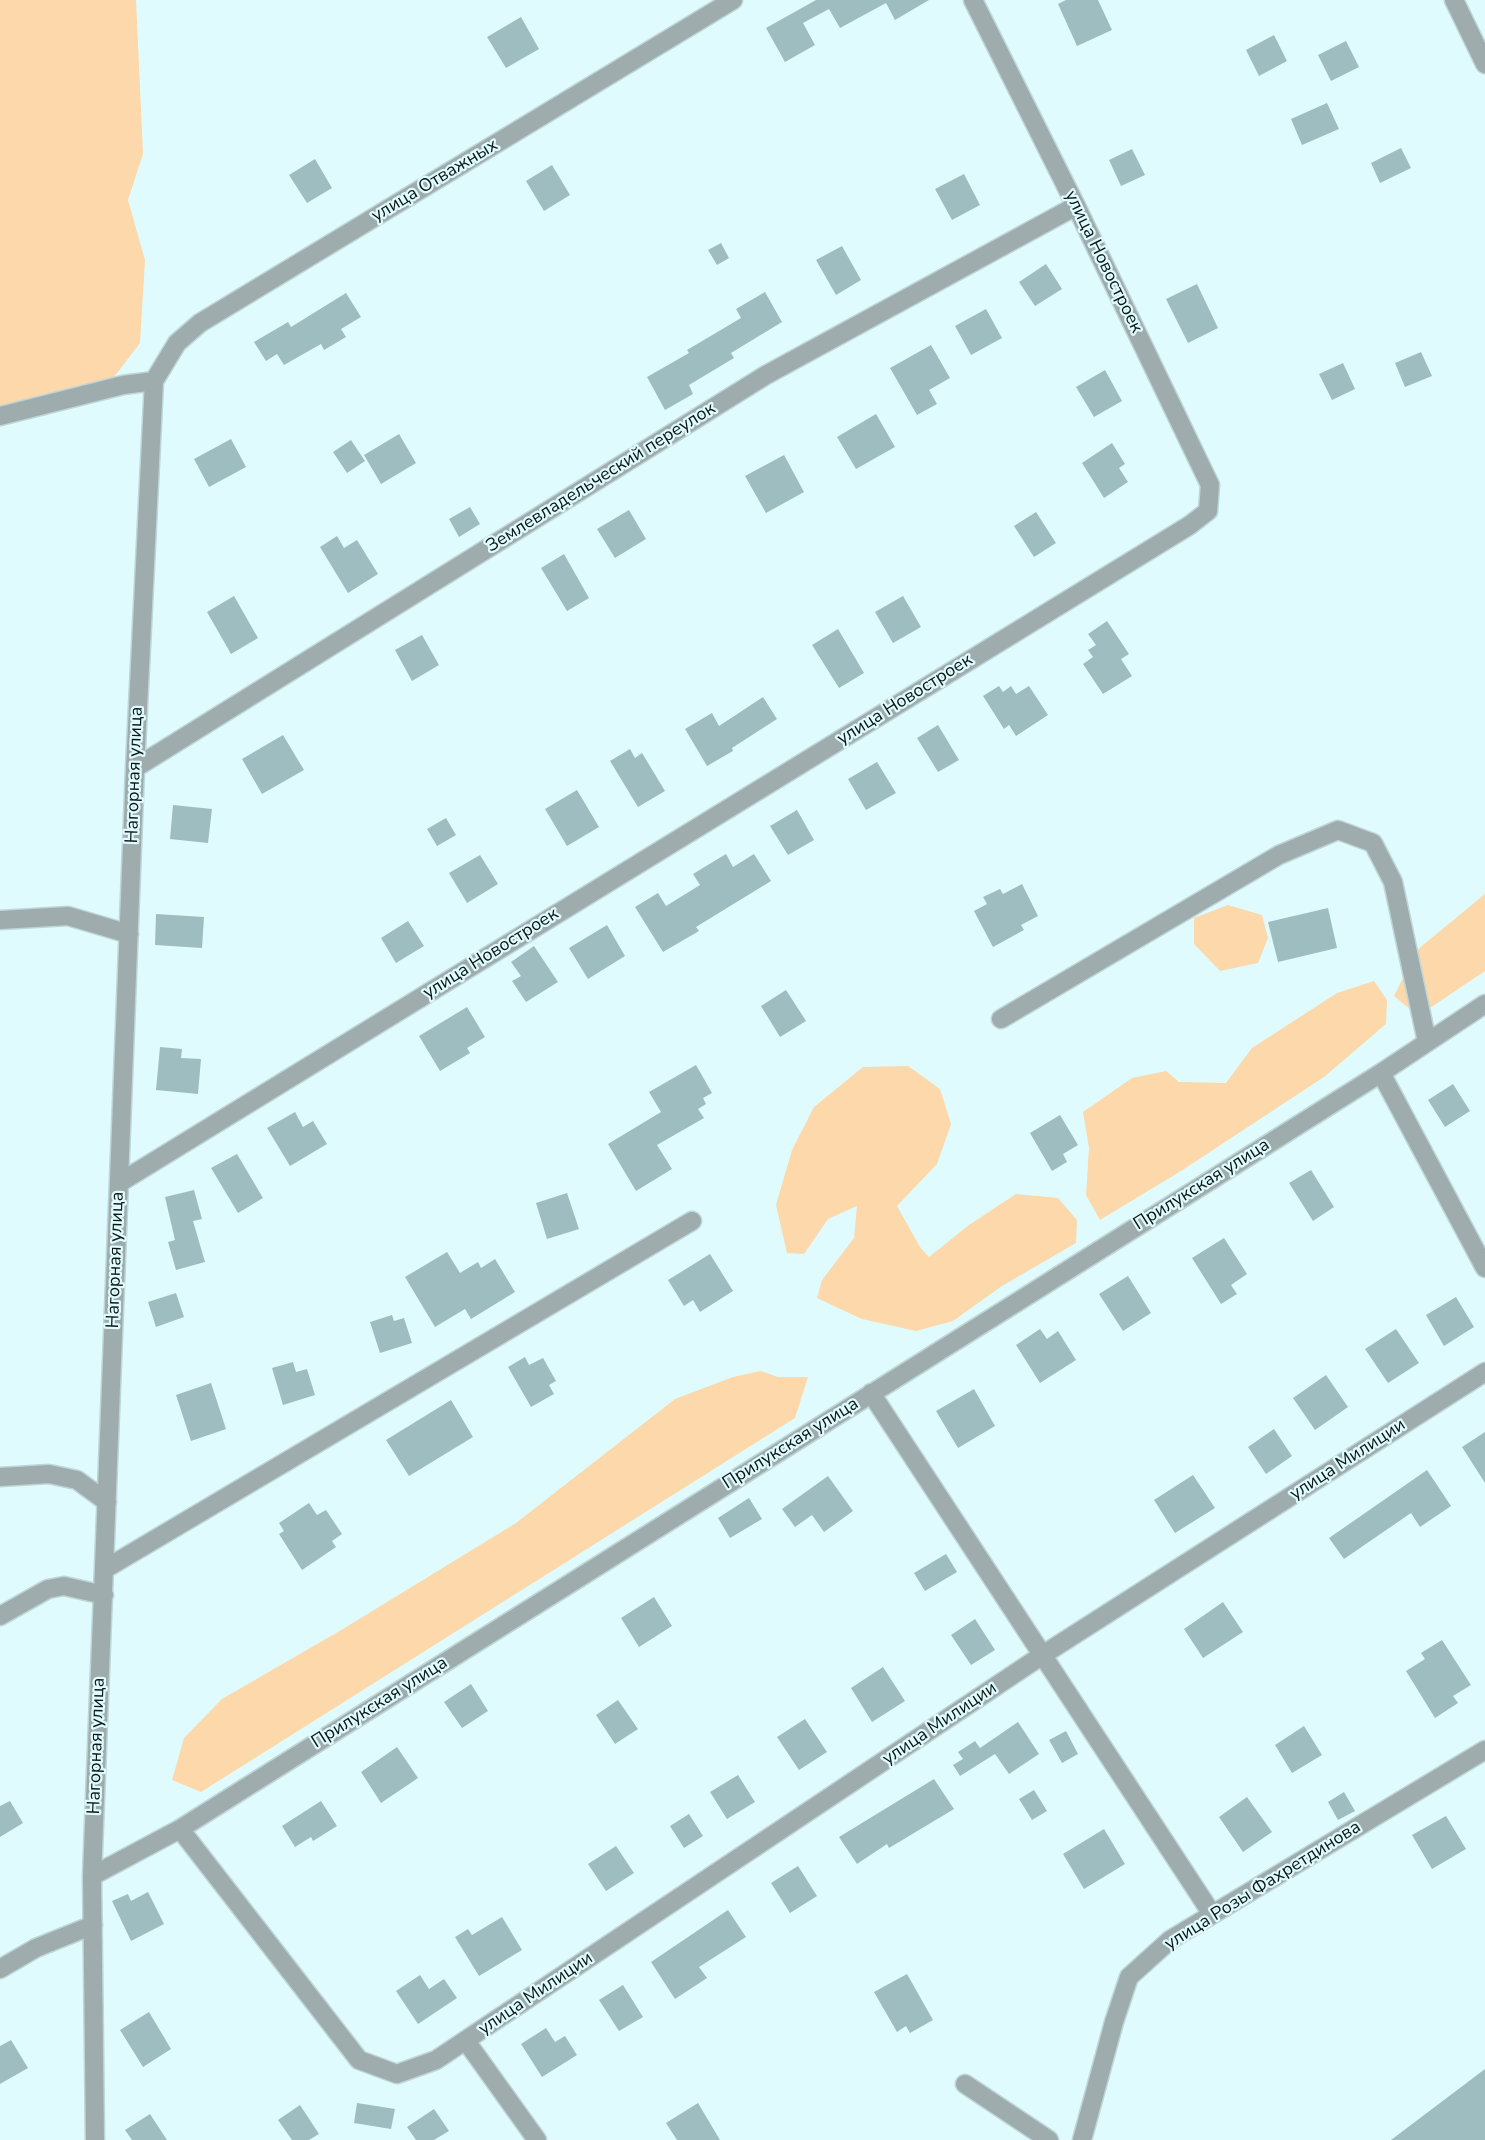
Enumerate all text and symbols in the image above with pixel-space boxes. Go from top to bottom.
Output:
street label: улица Отважных [368,135,502,227]
street label: улица Новостроек [1059,187,1147,337]
street label: Землевладельческий переулок [482,398,720,558]
street label: улица Новостроек [833,650,977,750]
street label: Нагорная улица [122,706,148,844]
street label: улица Новостроек [419,904,563,1004]
street label: Прилукская улица [1130,1134,1274,1236]
street label: Нагорная улица [103,1191,129,1329]
street label: Прилукская улица [719,1393,863,1495]
street label: улица Милиции [1286,1415,1410,1505]
street label: Прилукская улица [308,1652,452,1754]
street label: Нагорная улица [84,1677,110,1815]
street label: улица Милиции [879,1678,1001,1770]
street label: улица Розы Фахретдинова [1161,1817,1365,1955]
street label: улица Милиции [475,1948,597,2040]

